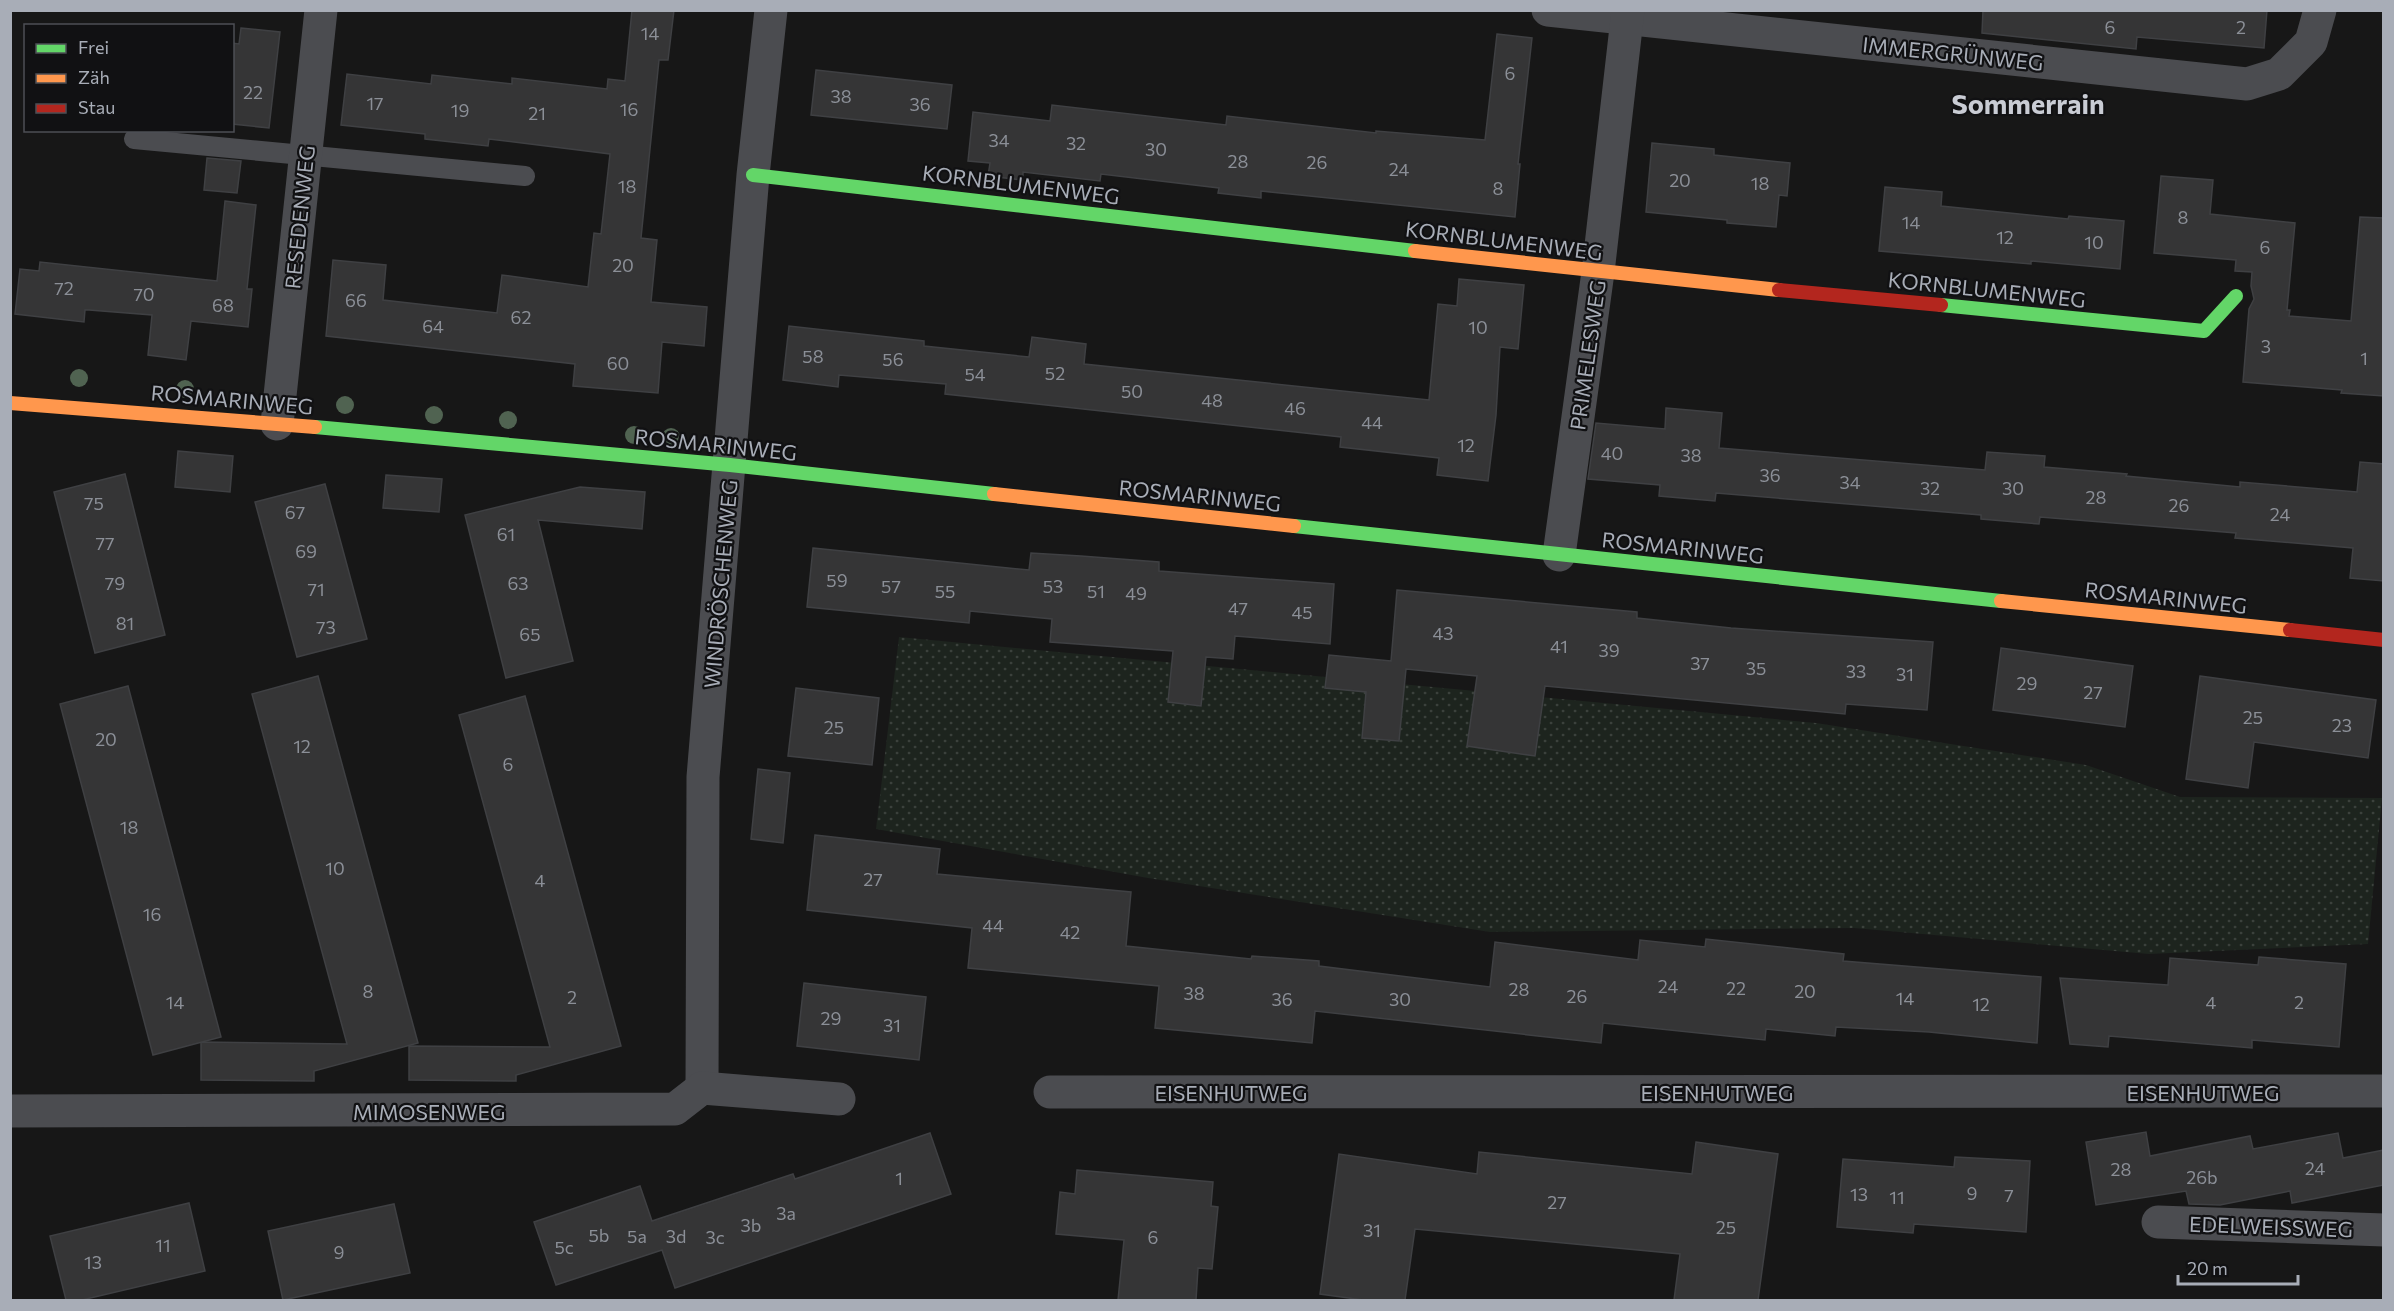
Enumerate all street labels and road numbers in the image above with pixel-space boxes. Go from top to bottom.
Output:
street label: IMMERGRÜNWEG [1861,31,2045,75]
street label: RESEDENWEG [279,144,319,290]
street label: KORNBLUMENWEG [921,159,1121,209]
street label: KORNBLUMENWEG [1404,215,1604,265]
street label: KORNBLUMENWEG [1887,266,2087,312]
street label: PRIMELESWEG [1564,278,1610,432]
street label: ROSMARINWEG [150,379,314,419]
street label: ROSMARINWEG [634,423,798,465]
street label: ROSMARINWEG [1118,474,1282,516]
street label: WINDRÖSCHENWEG [698,479,742,689]
street label: ROSMARINWEG [1601,526,1765,568]
street label: ROSMARINWEG [2084,576,2248,618]
street label: EISENHUTWEG [1155,1080,1307,1105]
street label: EISENHUTWEG [1641,1080,1793,1105]
street label: EISENHUTWEG [2127,1080,2279,1105]
street label: MIMOSENWEG [353,1099,505,1124]
street label: EDELWEISSWEG [2189,1211,2353,1241]

